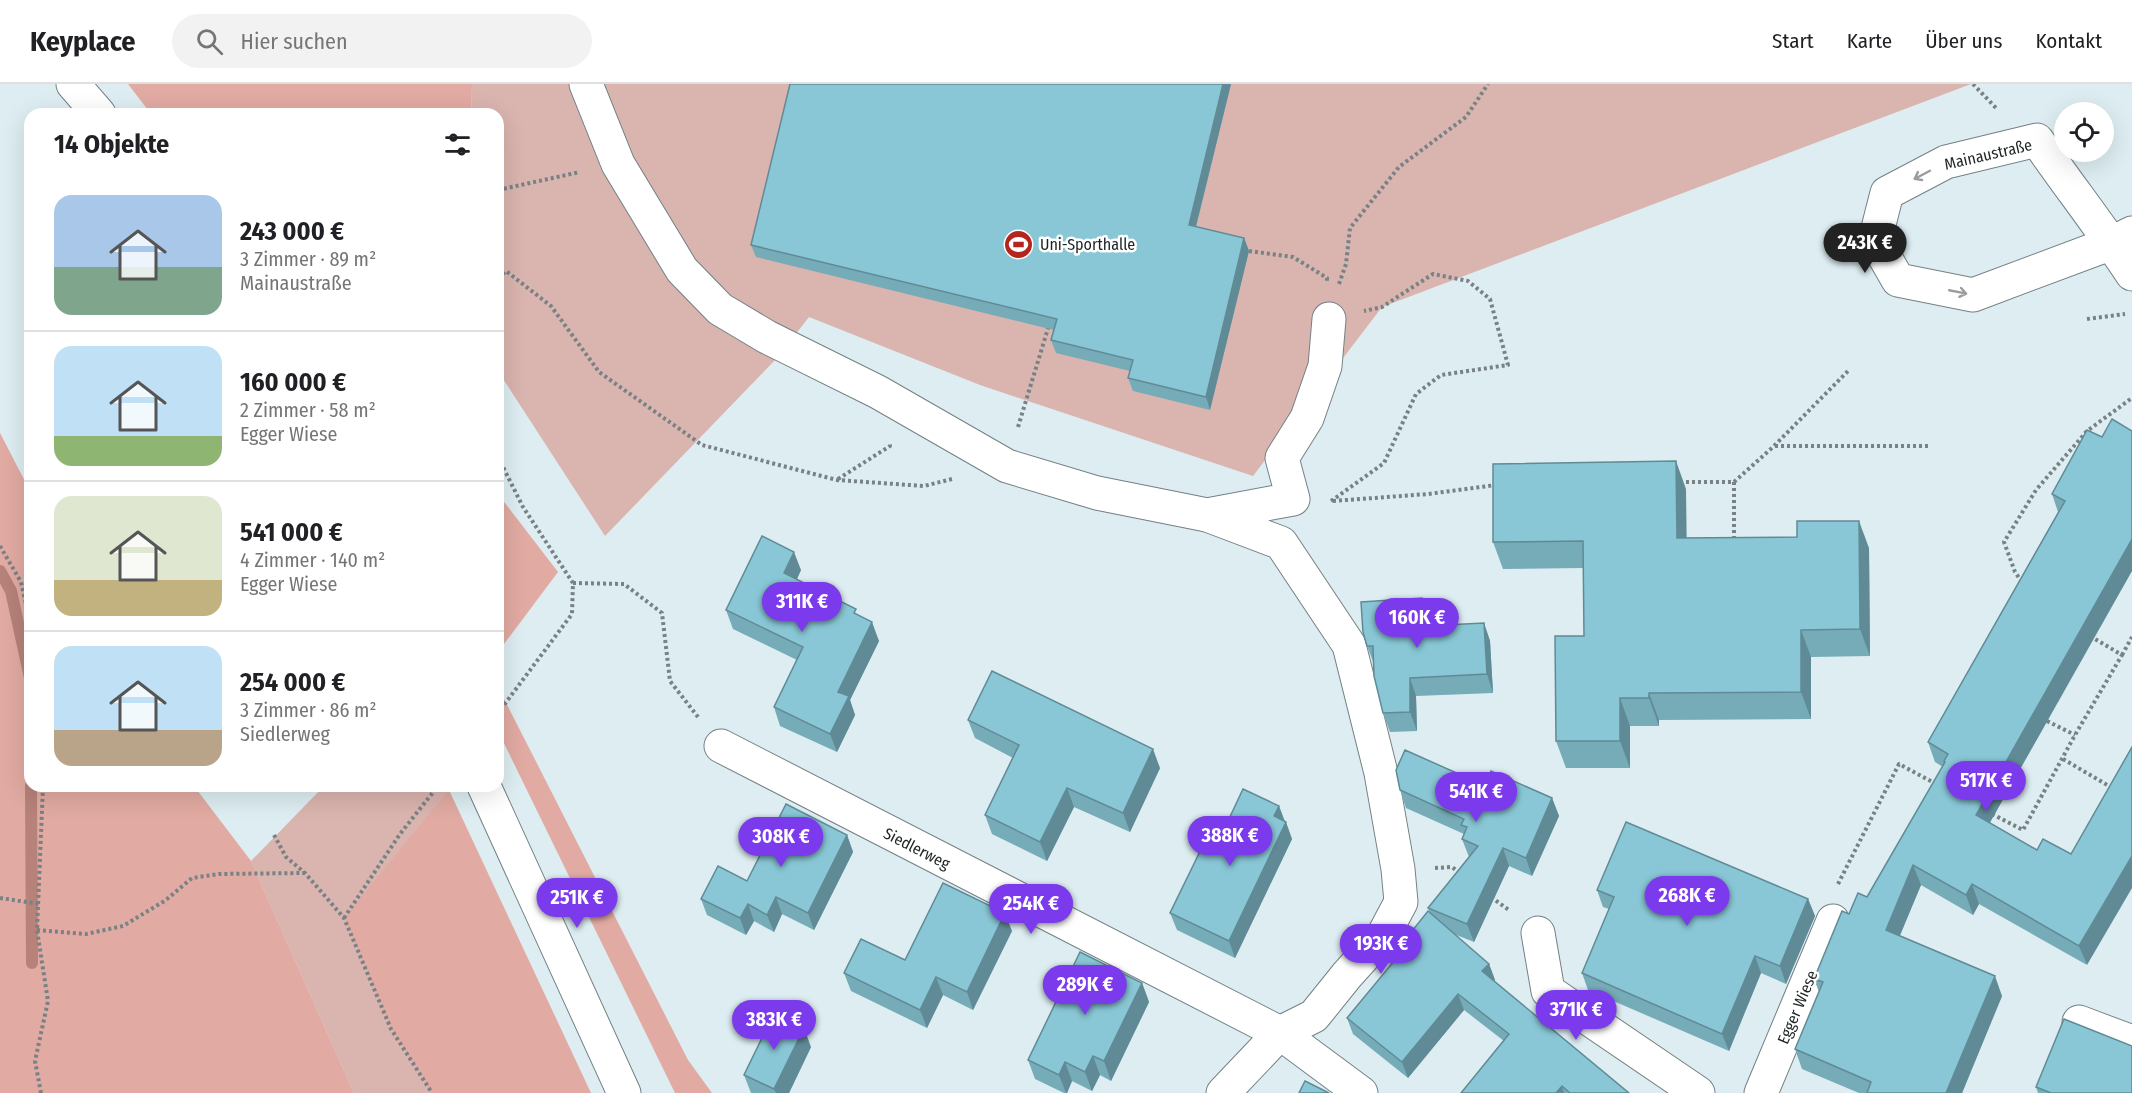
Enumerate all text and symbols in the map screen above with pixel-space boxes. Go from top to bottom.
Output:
search box [172,14,592,68]
text: Keyplace [30,25,136,58]
icon: search [193,25,226,58]
text: Hier suchen [241,28,348,55]
text: Start [1772,28,1814,54]
text: Karte [1847,28,1892,54]
text: Über uns [1925,28,2002,54]
text: Kontakt [2035,28,2102,54]
map controls [2054,102,2114,162]
button: locate [2054,102,2114,162]
icon: filters [441,128,474,161]
text: 14 Objekte [54,129,169,160]
street label: Mainaustraße [1942,135,2034,174]
one-way arrow [1913,169,1931,181]
text: 243 000 € [240,216,344,247]
icon: home [102,219,174,291]
pin: 243K € [1816,223,1914,274]
sports icon: Uni-Sporthalle [1003,228,1035,260]
text: 243K € [1838,230,1892,254]
place label: Uni-Sporthalle [1040,235,1135,254]
text: 3 Zimmer · 89 m² [240,247,376,271]
text: Mainaustraße [240,271,352,295]
one-way arrow [1948,287,1967,298]
text: 160 000 € [240,367,346,398]
icon: home [102,370,174,442]
text: 2 Zimmer · 58 m² [240,398,376,422]
text: Egger Wiese [240,422,337,446]
text: 541 000 € [240,517,343,548]
icon: home [102,520,174,592]
text: 4 Zimmer · 140 m² [240,548,385,572]
text: Egger Wiese [240,572,337,596]
pin: 311K € [753,582,851,633]
text: 311K € [776,589,828,613]
pin: 160K € [1368,598,1466,649]
text: 160K € [1389,605,1445,629]
text: 254 000 € [240,667,346,698]
icon: home [102,670,174,742]
text: 3 Zimmer · 86 m² [240,698,377,722]
text: Siedlerweg [240,722,330,746]
pin: 517K € [1937,761,2035,812]
text: 517K € [1960,768,2012,792]
pin: 541K € [1427,772,1525,823]
text: 541K € [1449,779,1503,803]
pin: 388K € [1181,816,1279,867]
pin: 308K € [732,817,830,868]
text: 388K € [1201,823,1259,847]
text: 308K € [752,824,810,848]
street label: Siedlerweg [880,824,954,873]
pin: 268K € [1638,876,1736,927]
pin: 251K € [528,878,626,929]
text: 268K € [1659,883,1715,907]
pin: 254K € [982,884,1080,935]
text: 251K € [551,885,603,909]
text: 254K € [1003,891,1059,915]
pin: 193K € [1332,924,1430,975]
text: 193K € [1354,931,1408,955]
pin: 289K € [1036,965,1134,1016]
street label: Egger Wiese [1774,968,1821,1047]
text: 289K € [1057,972,1113,996]
pin: 371K € [1527,990,1625,1041]
text: 371K € [1550,997,1602,1021]
pin: 383K € [725,1000,823,1051]
text: 383K € [746,1007,802,1031]

